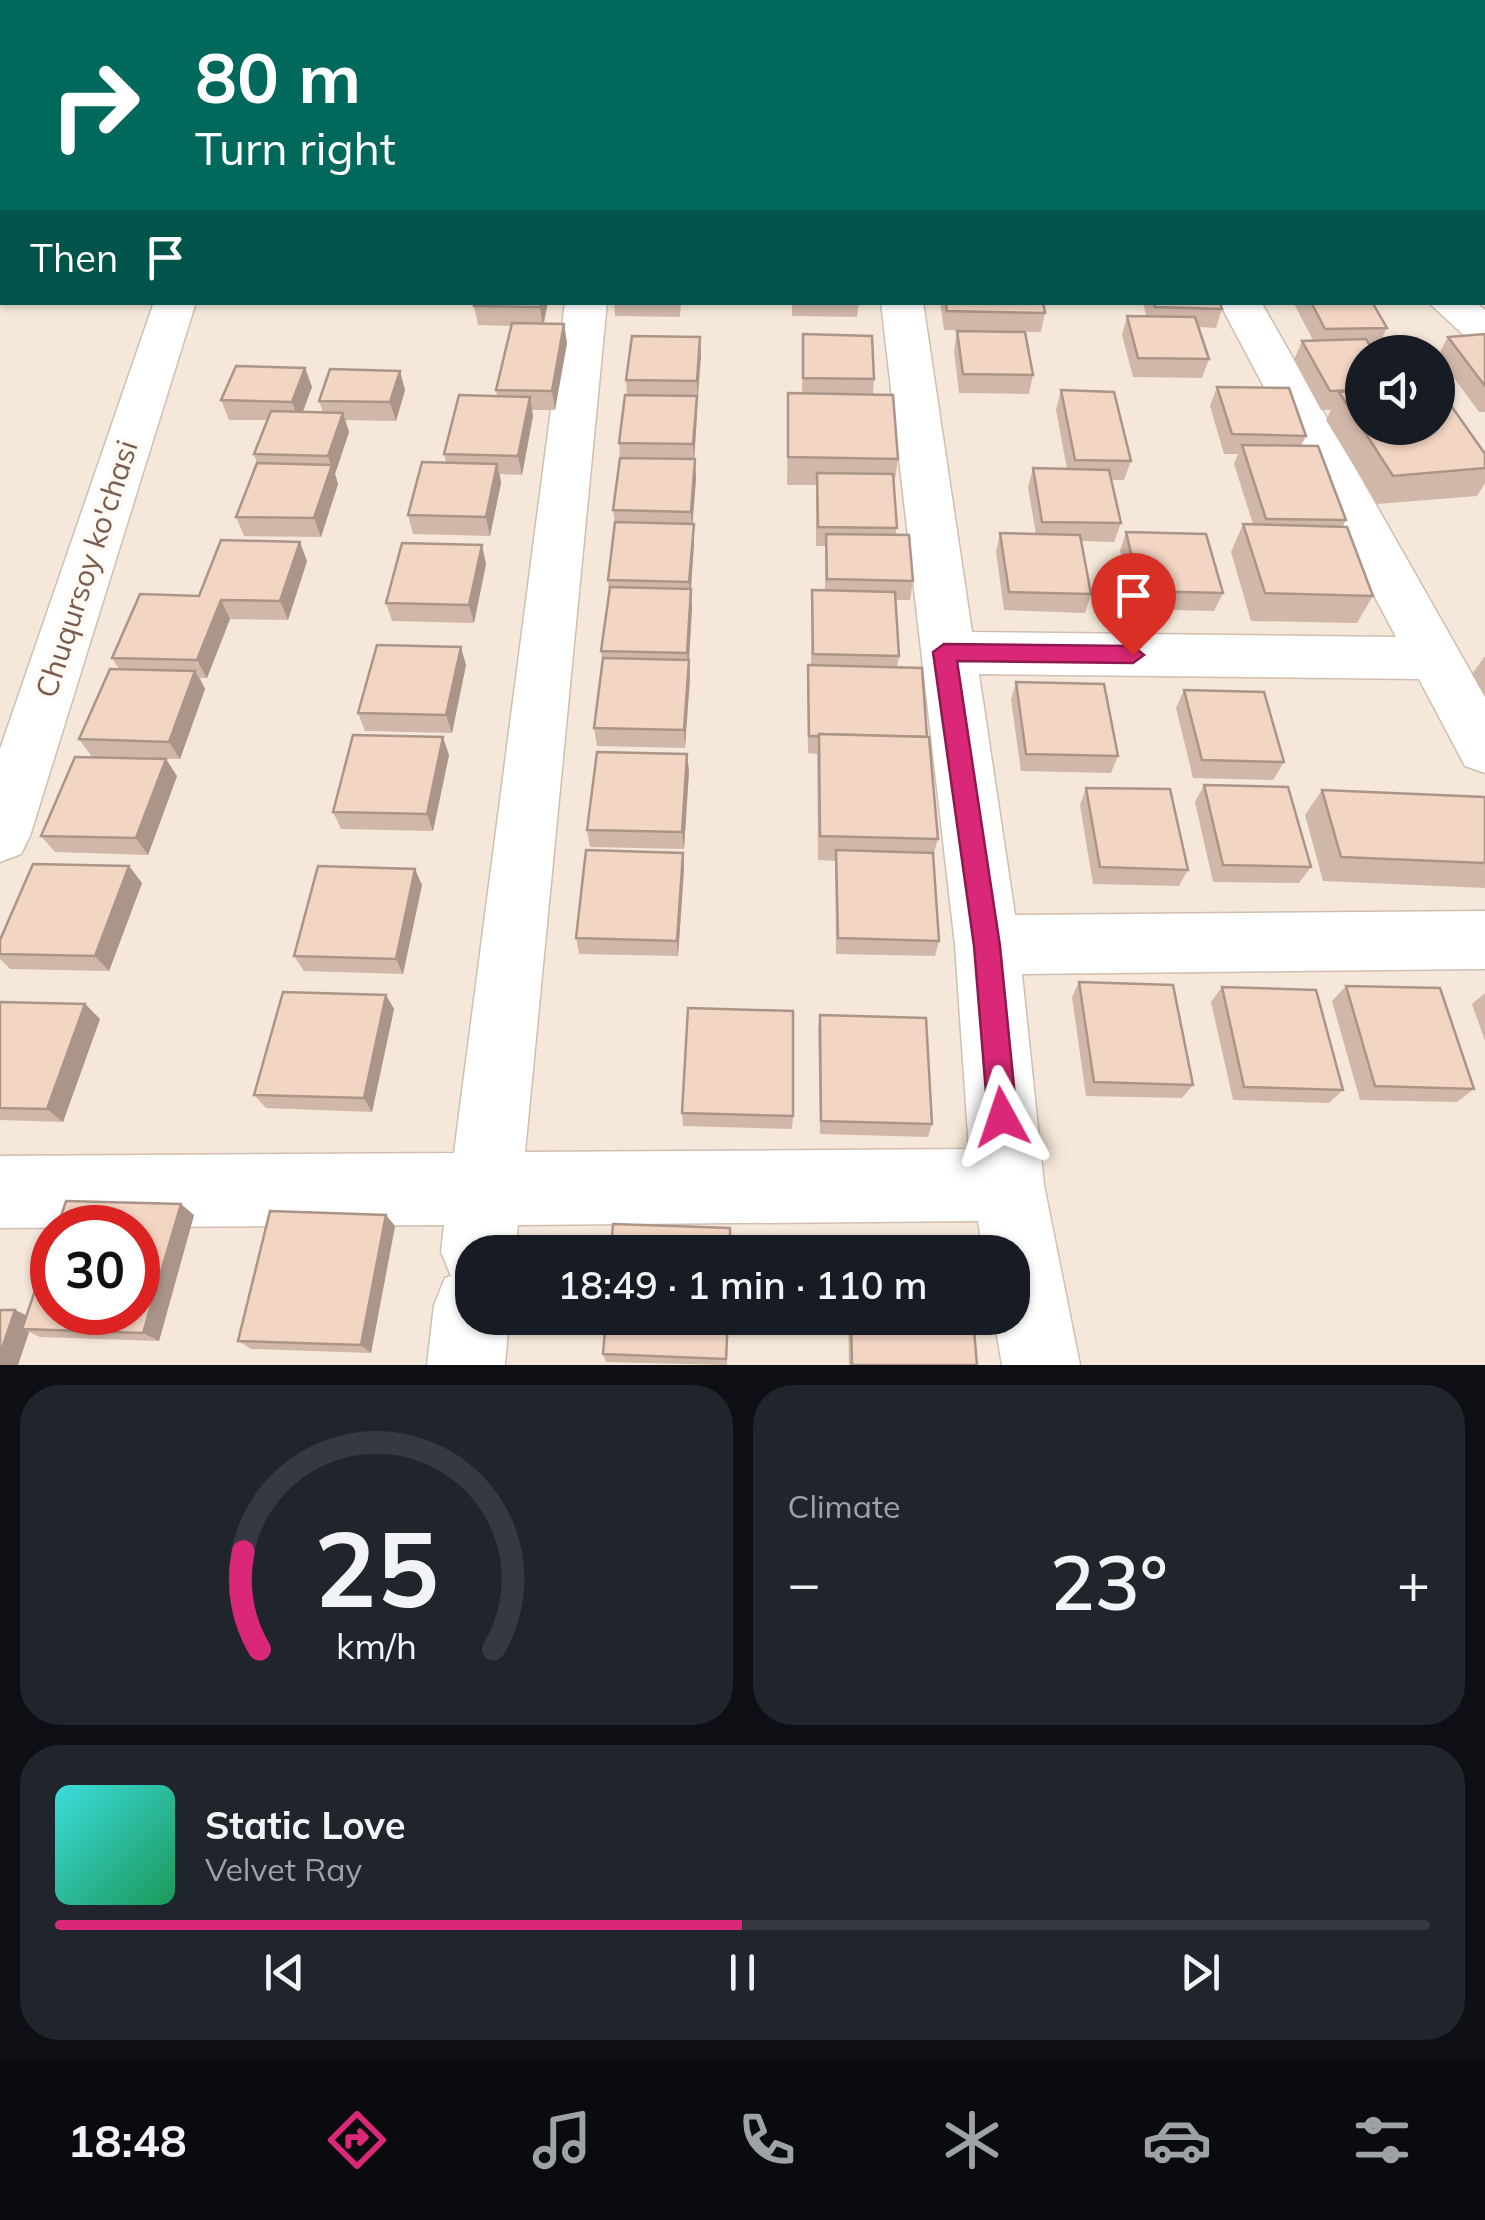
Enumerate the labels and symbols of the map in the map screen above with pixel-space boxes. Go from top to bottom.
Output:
street label: Chuqursoy ko'chasi [27,435,146,702]
pin [1091,553,1176,656]
position arrow [950,1065,1054,1169]
speed limit sign: 30 [30,1205,160,1335]

